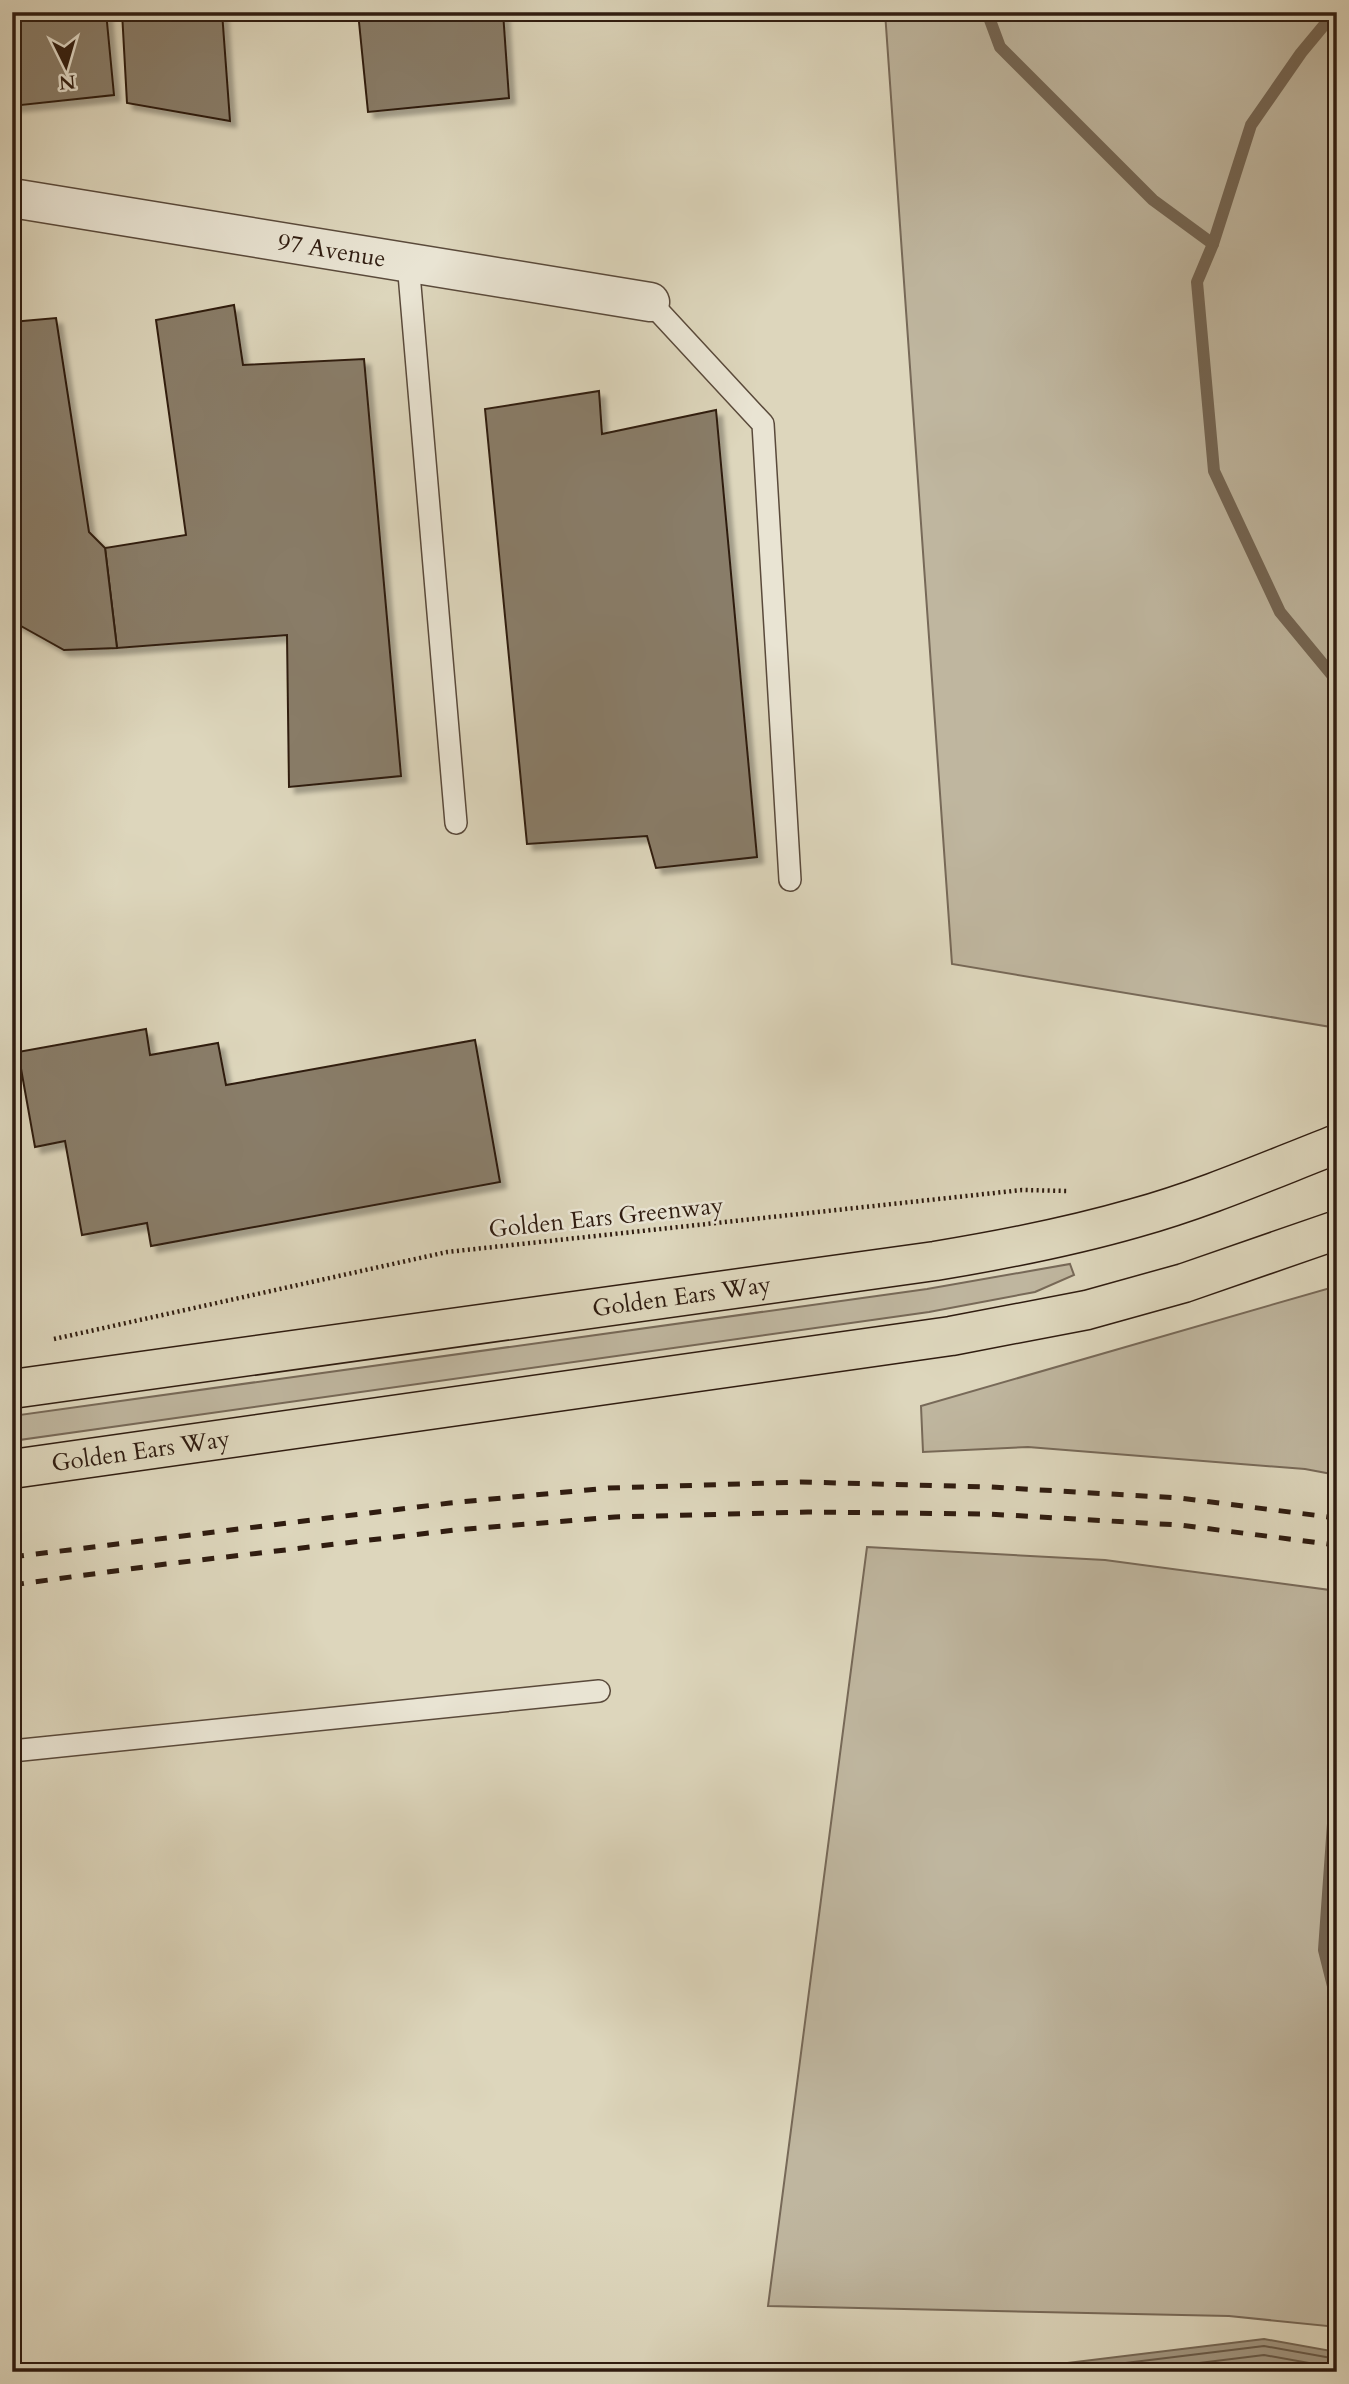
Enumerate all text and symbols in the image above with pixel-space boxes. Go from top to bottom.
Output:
north arrow [32,32,102,102]
text: N [58,68,77,96]
street label: 97 Avenue [275,226,388,276]
street label: Golden Ears Greenway [487,1189,725,1246]
street label: Golden Ears Way [590,1268,773,1325]
street label: Golden Ears Way [49,1422,232,1480]

